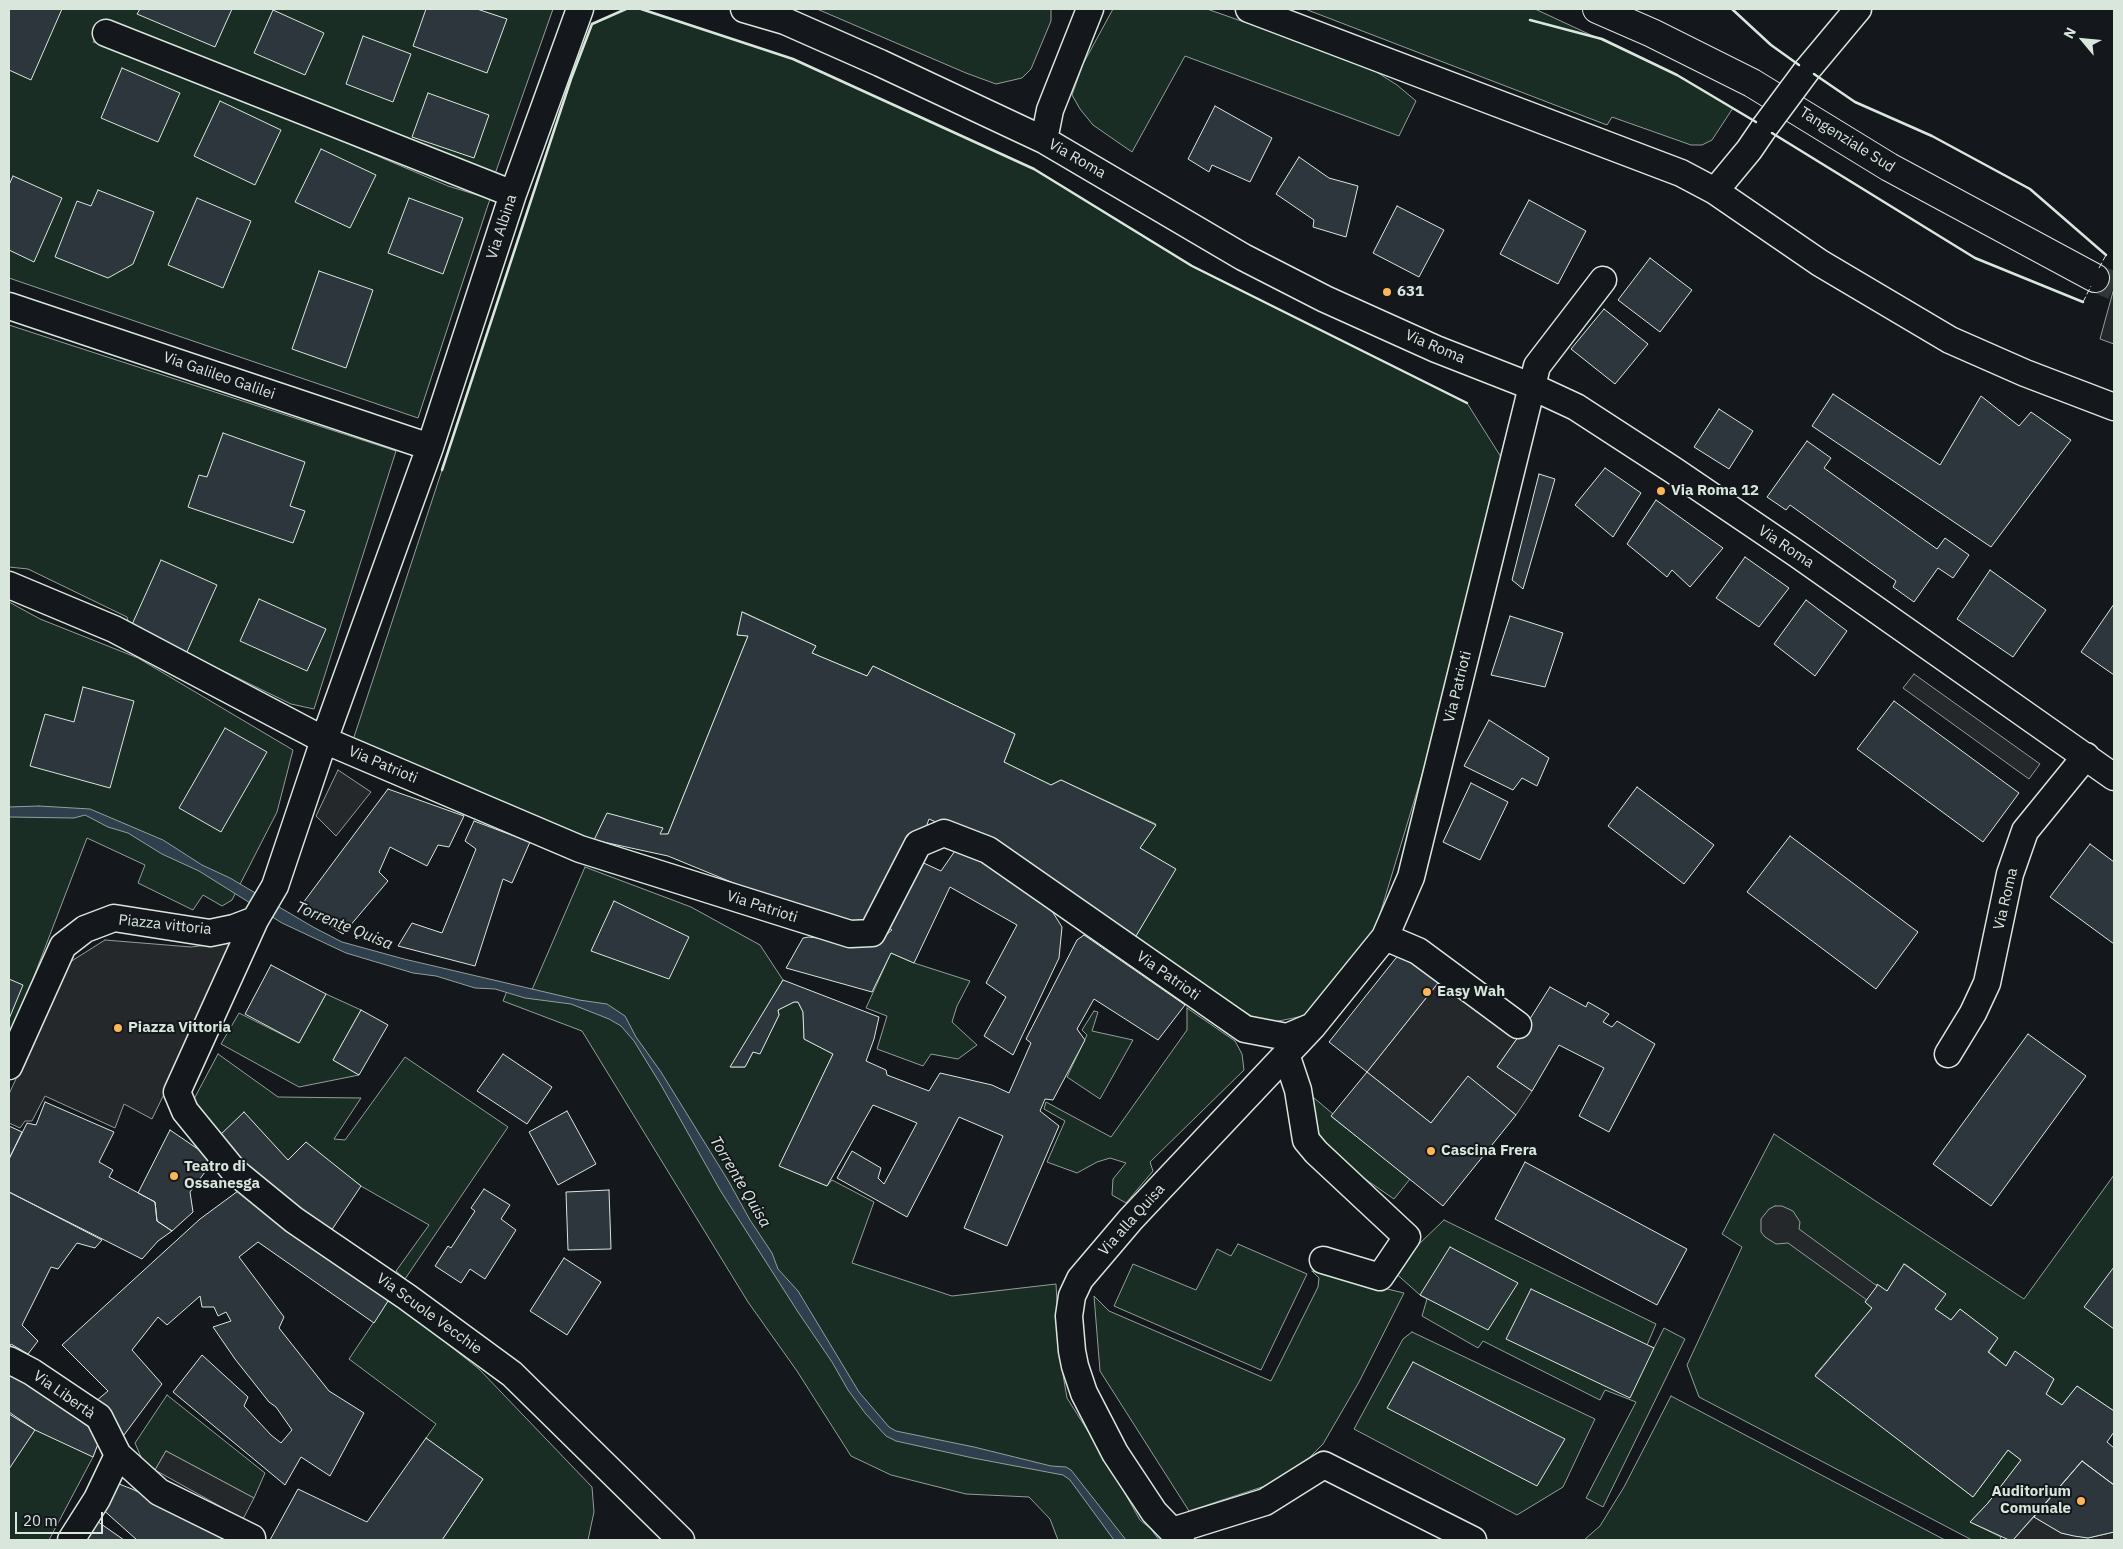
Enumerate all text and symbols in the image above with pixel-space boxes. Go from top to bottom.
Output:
north arrow [2058,15,2108,65]
text: N [2059,24,2080,42]
street label: Tangenziale Sud [1796,103,1898,177]
street label: Via Roma [1045,135,1109,183]
street label: Via Albina [483,192,521,262]
place label: 631 [1397,283,1424,301]
marker: 631 [1381,286,1393,298]
street label: Via Roma [1402,326,1468,368]
street label: Via Galileo Galilei [161,348,277,404]
place label: Via Roma 12 [1671,482,1759,500]
marker: Via Roma 12 [1655,485,1667,497]
street label: Via Roma [1755,522,1817,572]
street label: Via Patrioti [1440,649,1476,725]
street label: Via Patrioti [346,742,420,788]
street label: Via Roma [1990,866,2022,932]
street label: Via Patrioti [724,887,800,927]
water label: Torrente Quisa [292,898,396,954]
street label: Piazza vittoria [118,911,212,939]
street label: Via Patrioti [1133,948,1203,1004]
place label: Easy Wah [1437,983,1505,1001]
marker: Easy Wah [1421,986,1433,998]
place label: Piazza Vittoria [128,1019,231,1037]
marker: Piazza Vittoria [112,1022,124,1034]
water label: Torrente Quisa [705,1133,775,1231]
place label: Cascina Frera [1441,1142,1537,1160]
marker: Cascina Frera [1425,1145,1437,1157]
place label: Teatro di Ossanesga [184,1158,260,1193]
marker: Teatro di Ossanesga [168,1170,180,1182]
street label: Via alla Quisa [1095,1180,1169,1260]
street label: Via Scuole Vecchie [373,1270,485,1358]
street label: Via Libertà [30,1367,98,1423]
place label: Auditorium Comunale [1992,1483,2071,1518]
marker: Auditorium Comunale [2075,1495,2087,1507]
scale bar [18,1502,105,1534]
text: 20 m [23,1511,58,1530]

